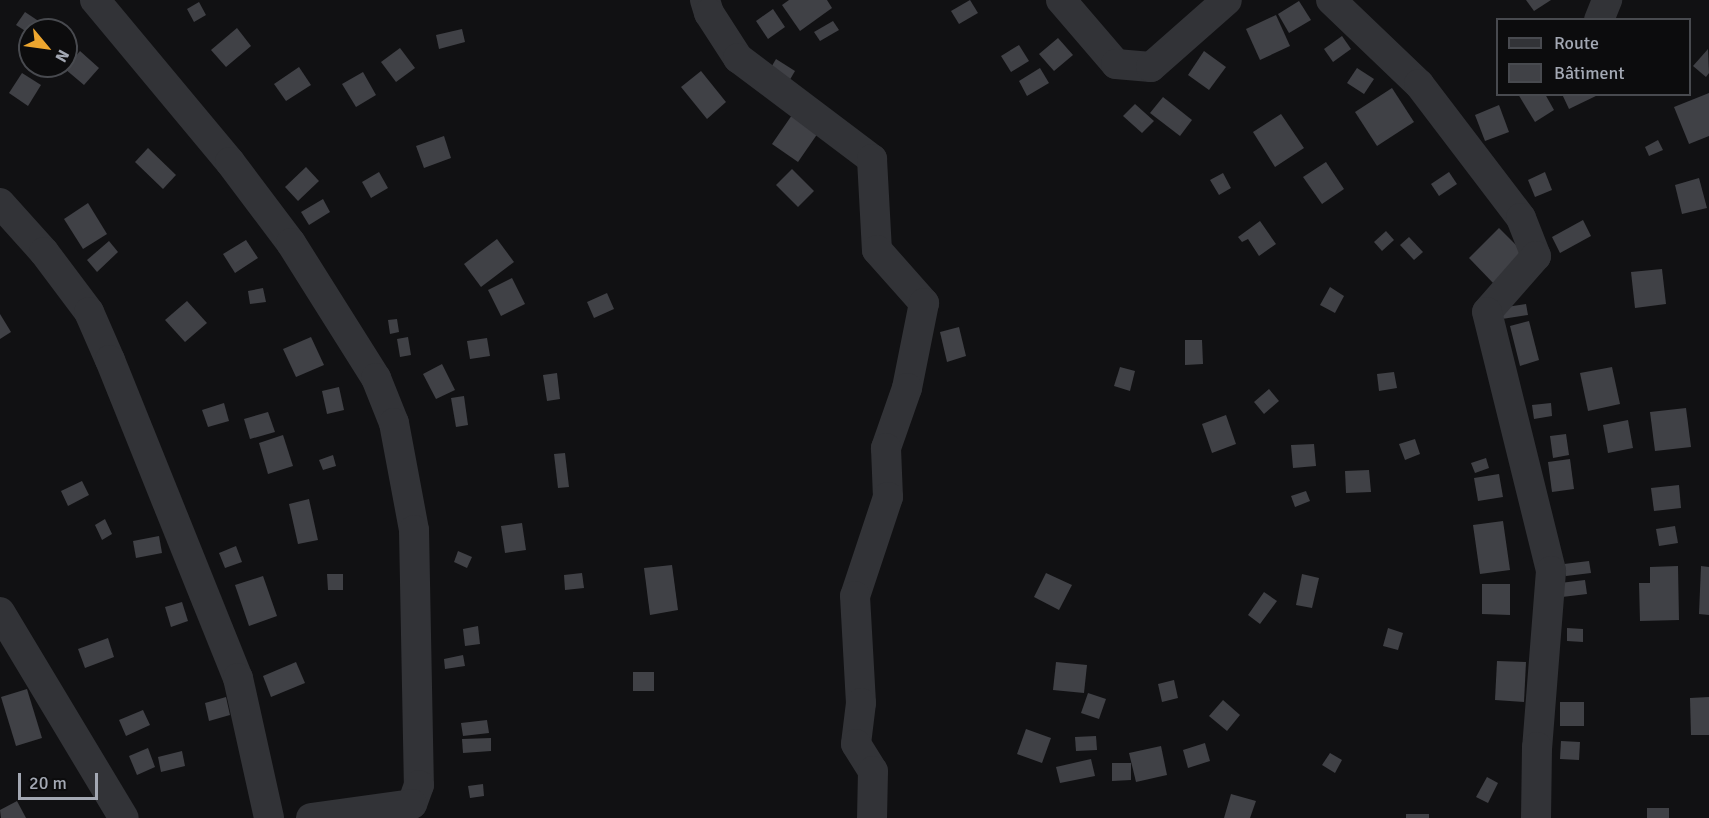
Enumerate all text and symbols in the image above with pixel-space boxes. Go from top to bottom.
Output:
north arrow [18,18,78,78]
legend [1496,18,1691,96]
text: Route [1554,32,1599,54]
text: N [51,46,73,65]
text: Bâtiment [1554,62,1625,84]
scale bar [21,761,100,799]
text: 20 m [29,772,67,794]

